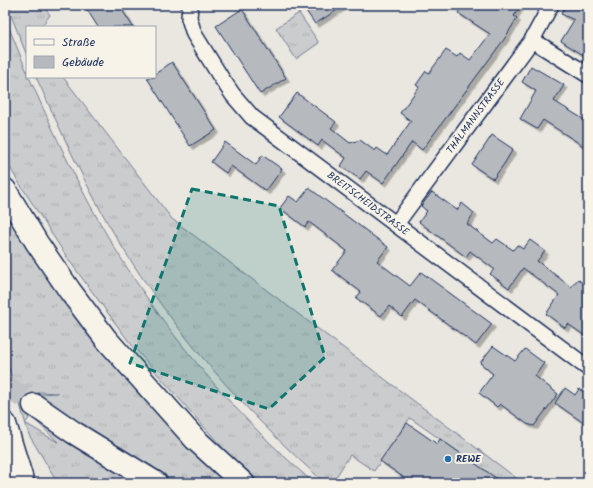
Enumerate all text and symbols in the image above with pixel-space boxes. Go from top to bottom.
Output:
legend [26,26,156,78]
text: Straße [62,33,96,52]
text: Gebäude [62,53,104,72]
street label: THÄLMANNSTRASSE [442,74,510,157]
street label: BREITSCHEIDSTRASSE [323,168,413,240]
place label: REWE [456,451,481,467]
marker: REWE [443,454,453,464]

